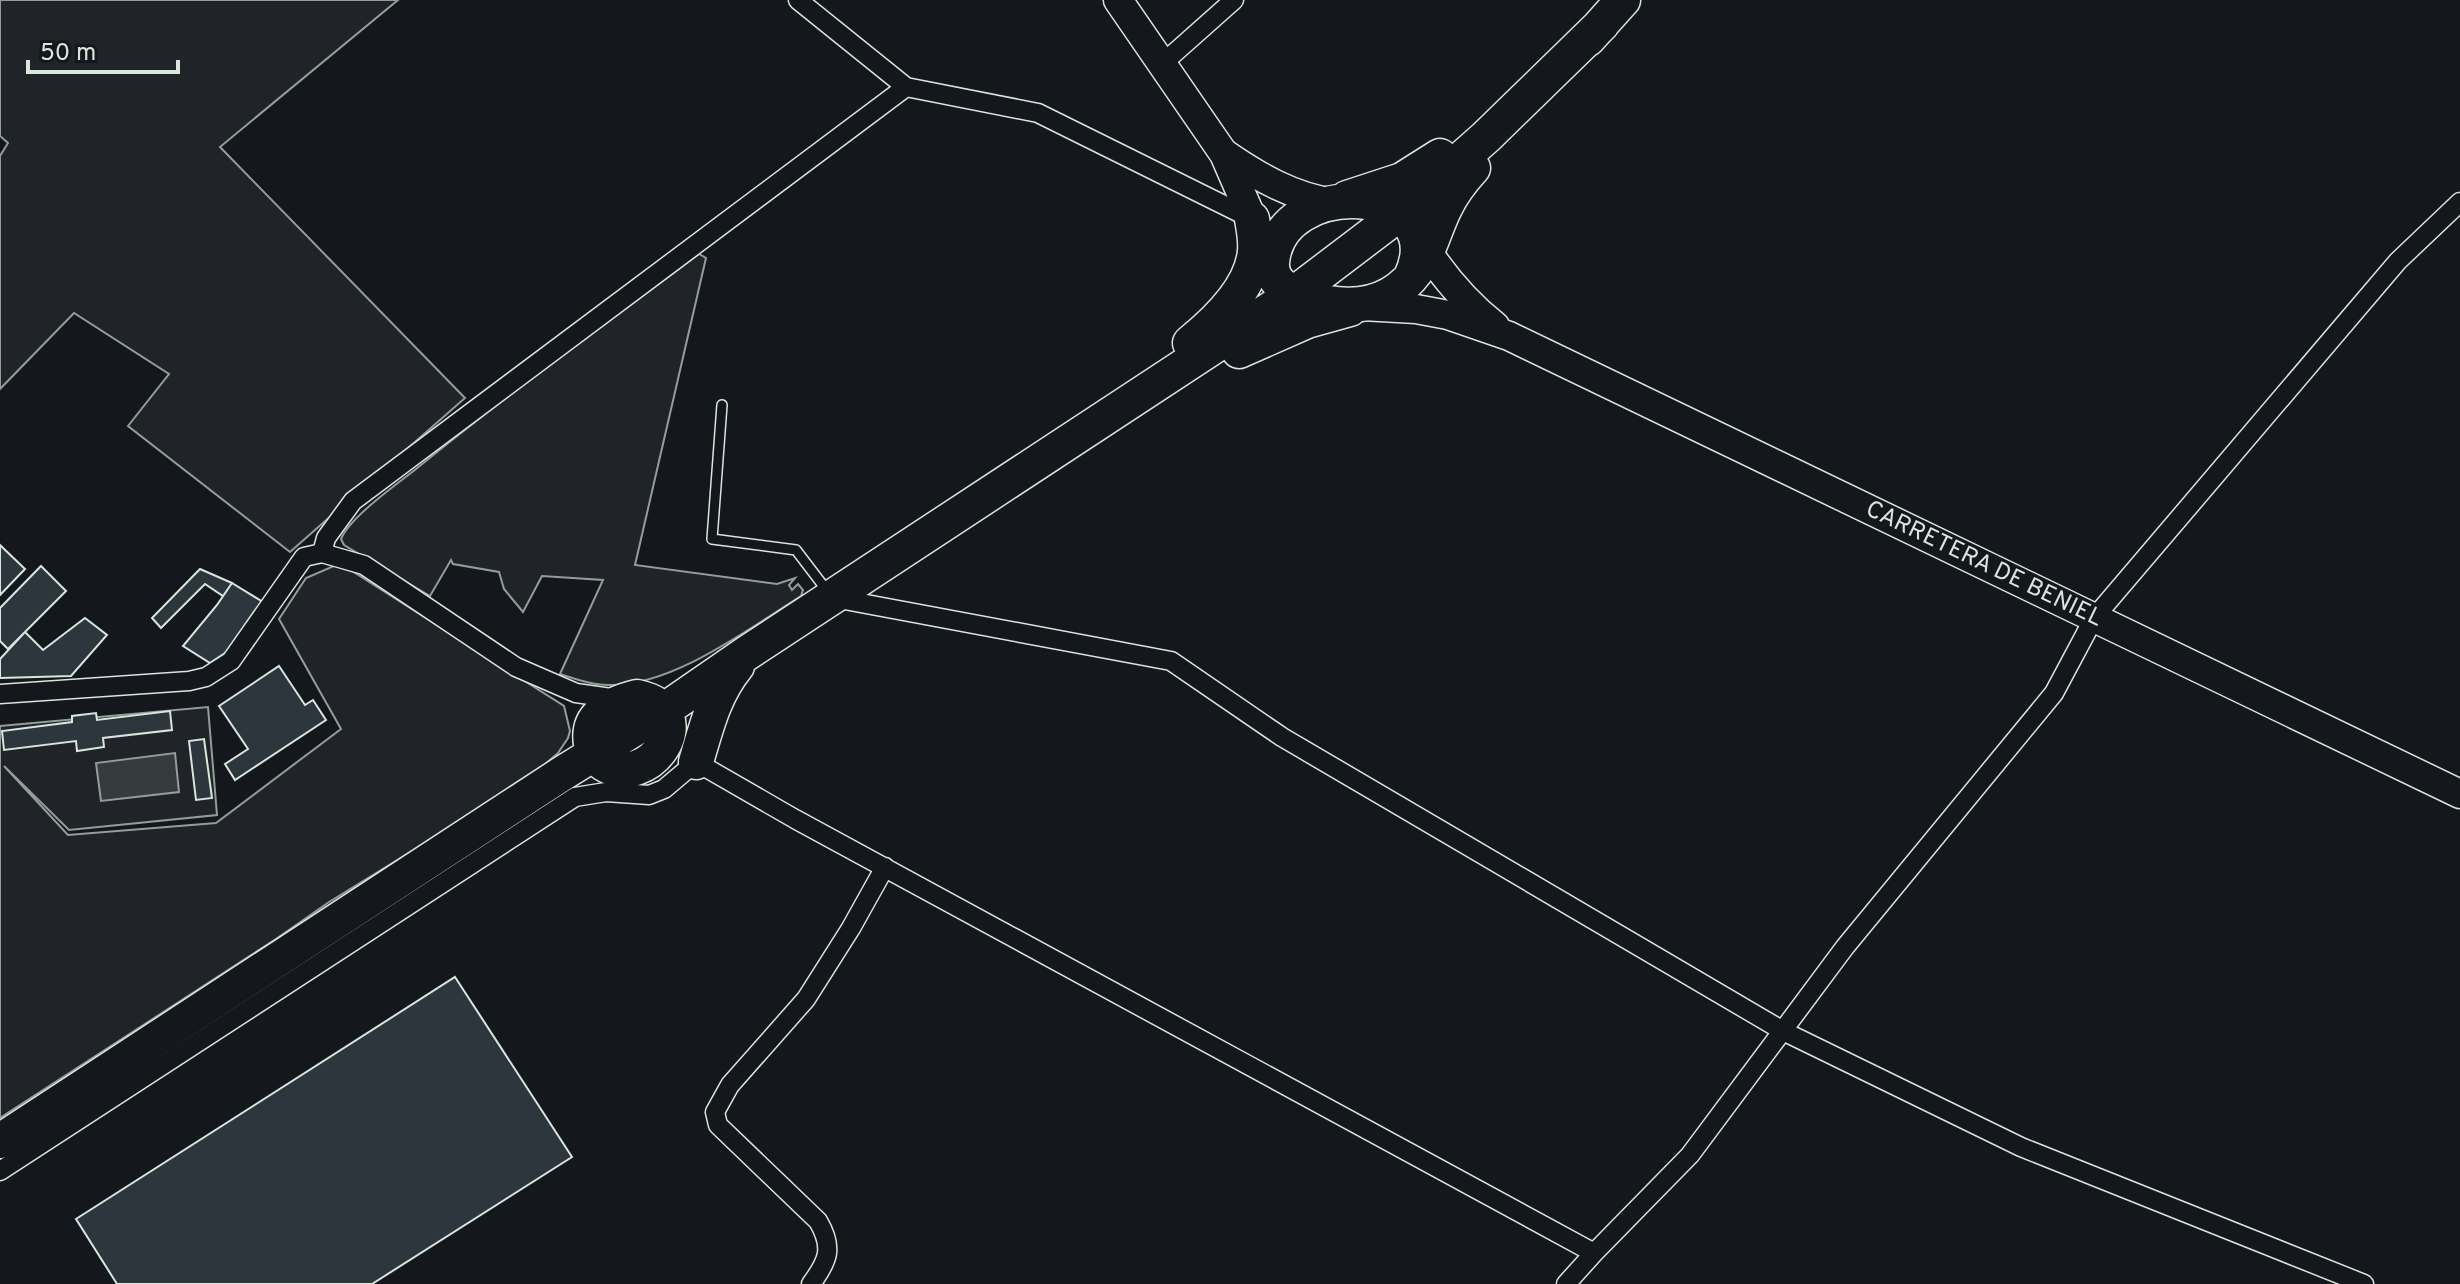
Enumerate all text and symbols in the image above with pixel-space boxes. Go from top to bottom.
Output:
scale bar [28,24,178,74]
text: 50 m [40,39,96,69]
street label: CARRETERA DE BENIEL [1860,495,2107,634]

